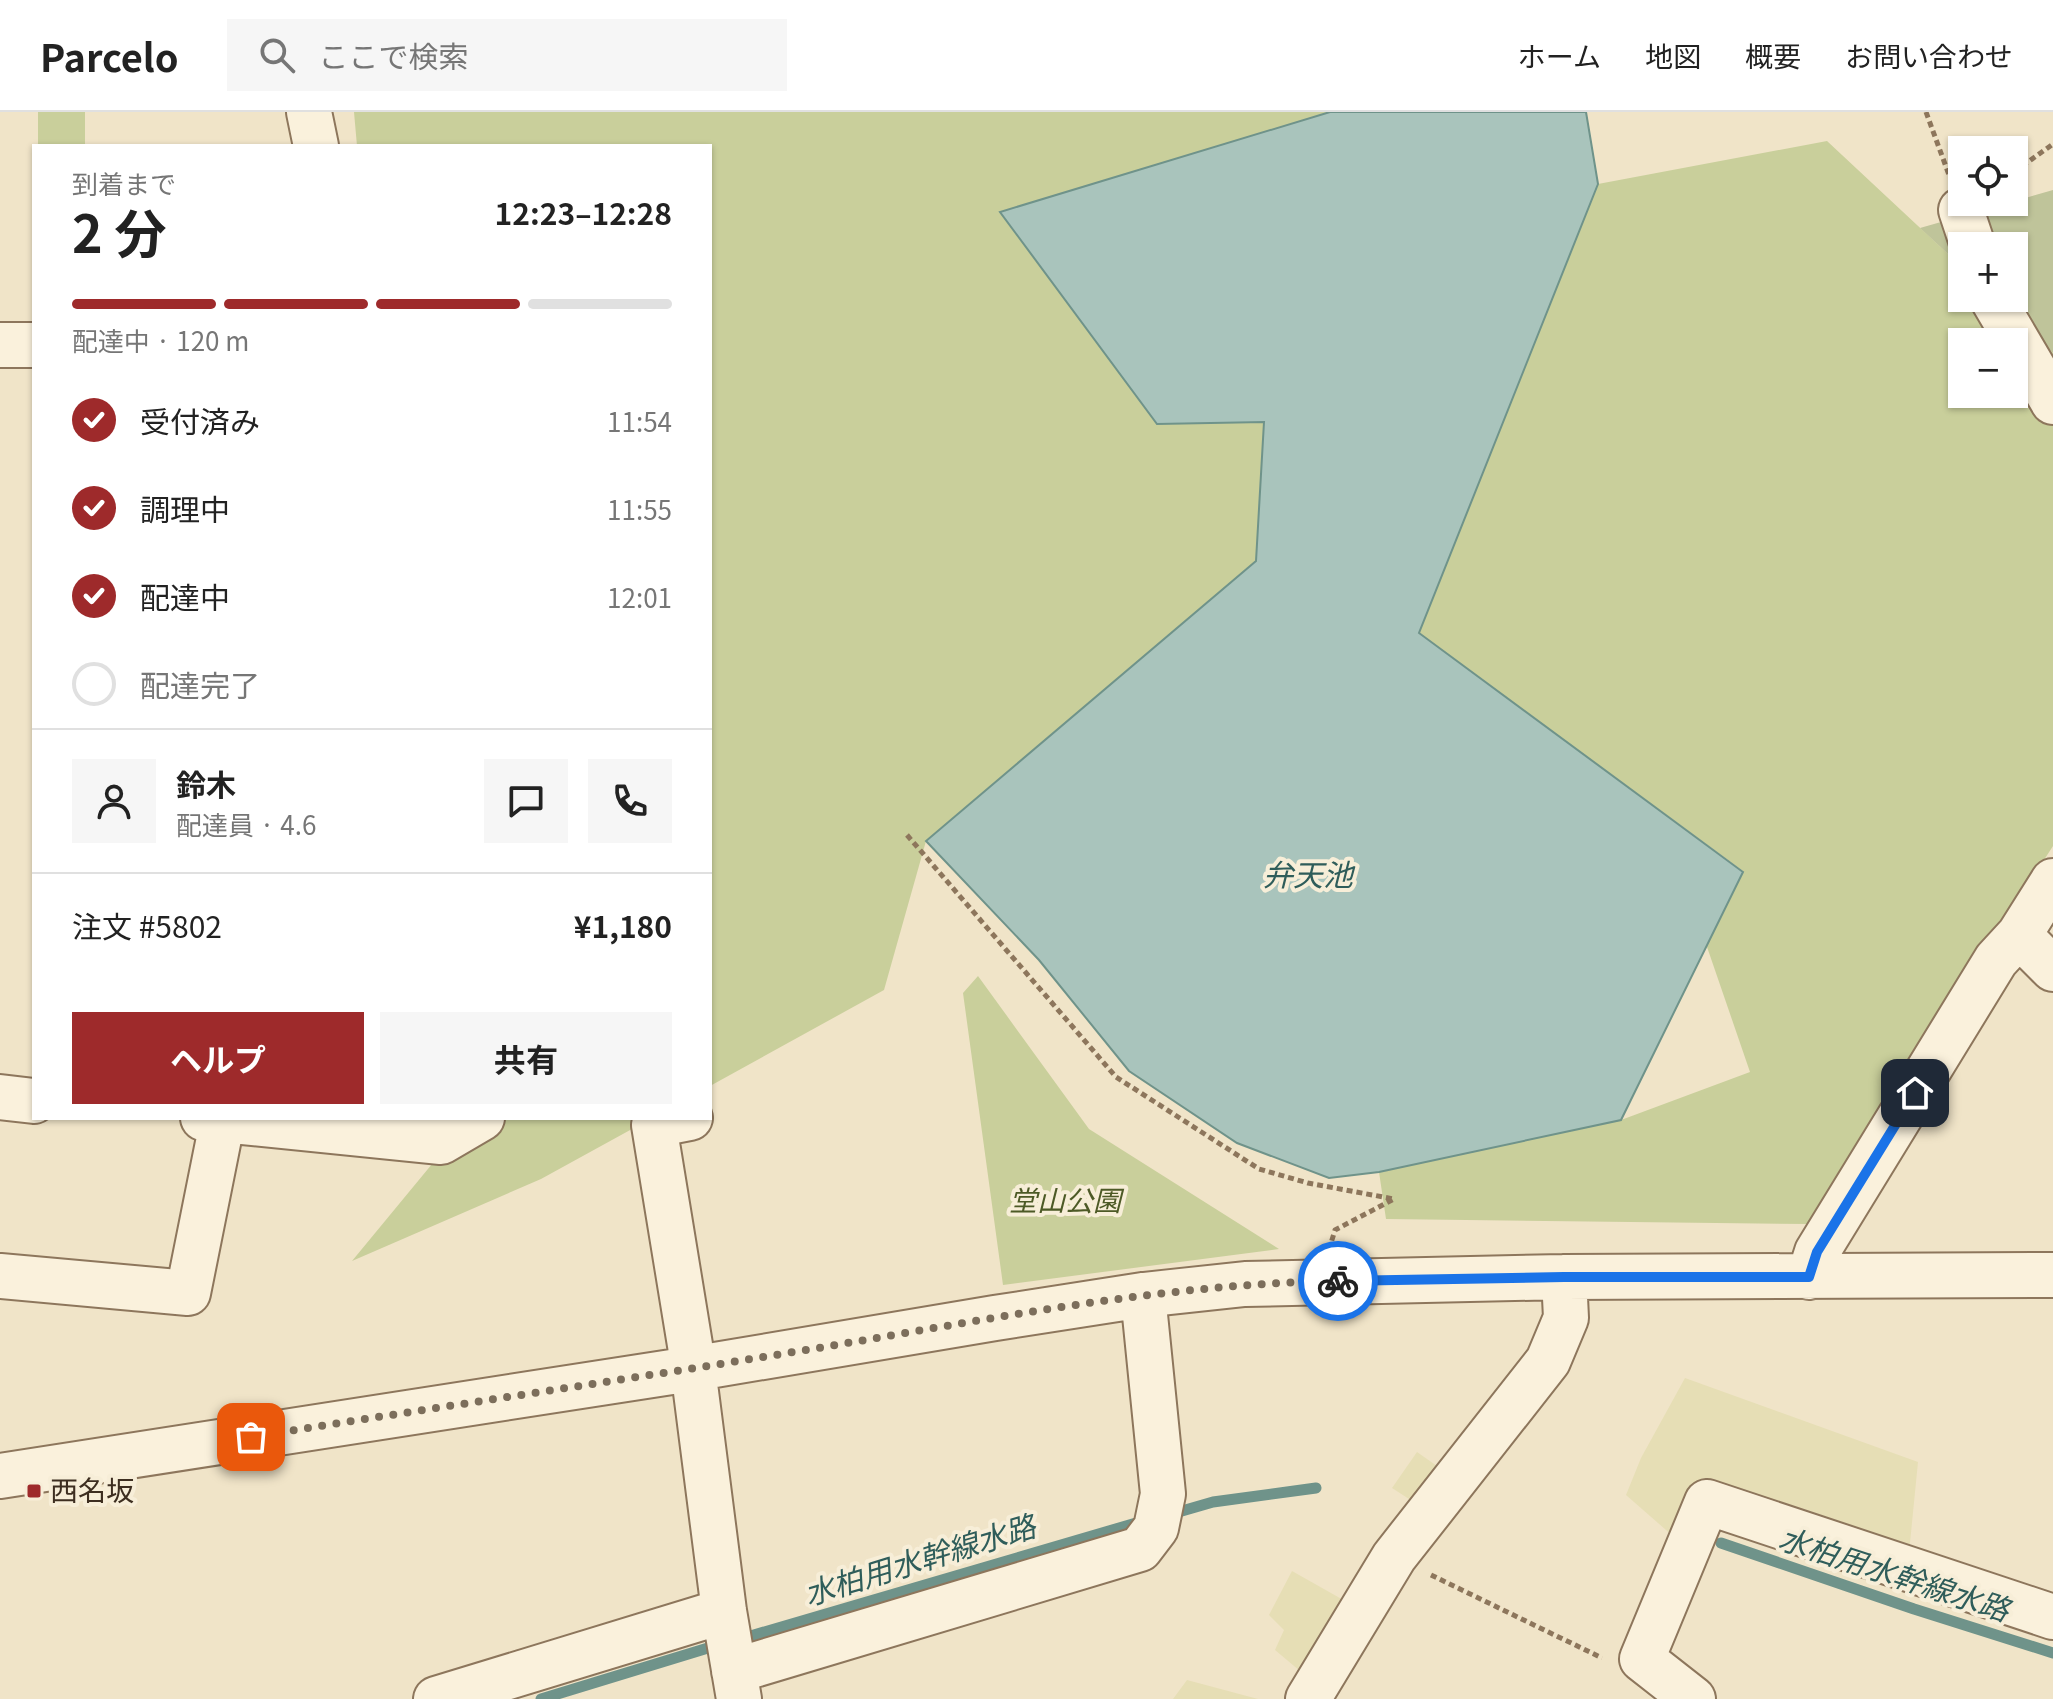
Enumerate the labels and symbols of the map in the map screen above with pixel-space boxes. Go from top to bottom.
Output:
water label: 弁天池 [1263,851,1356,895]
pin [1881,1059,1949,1127]
park label: 堂山公園 [1009,1179,1125,1219]
courier [1298,1241,1378,1321]
pin [217,1403,285,1471]
place label: 西名坂 [50,1469,134,1509]
marker: 西名坂 [25,1482,43,1500]
water label: 水柏用水幹線水路 [798,1501,1043,1614]
water label: 水柏用水幹線水路 [1774,1514,2019,1631]

